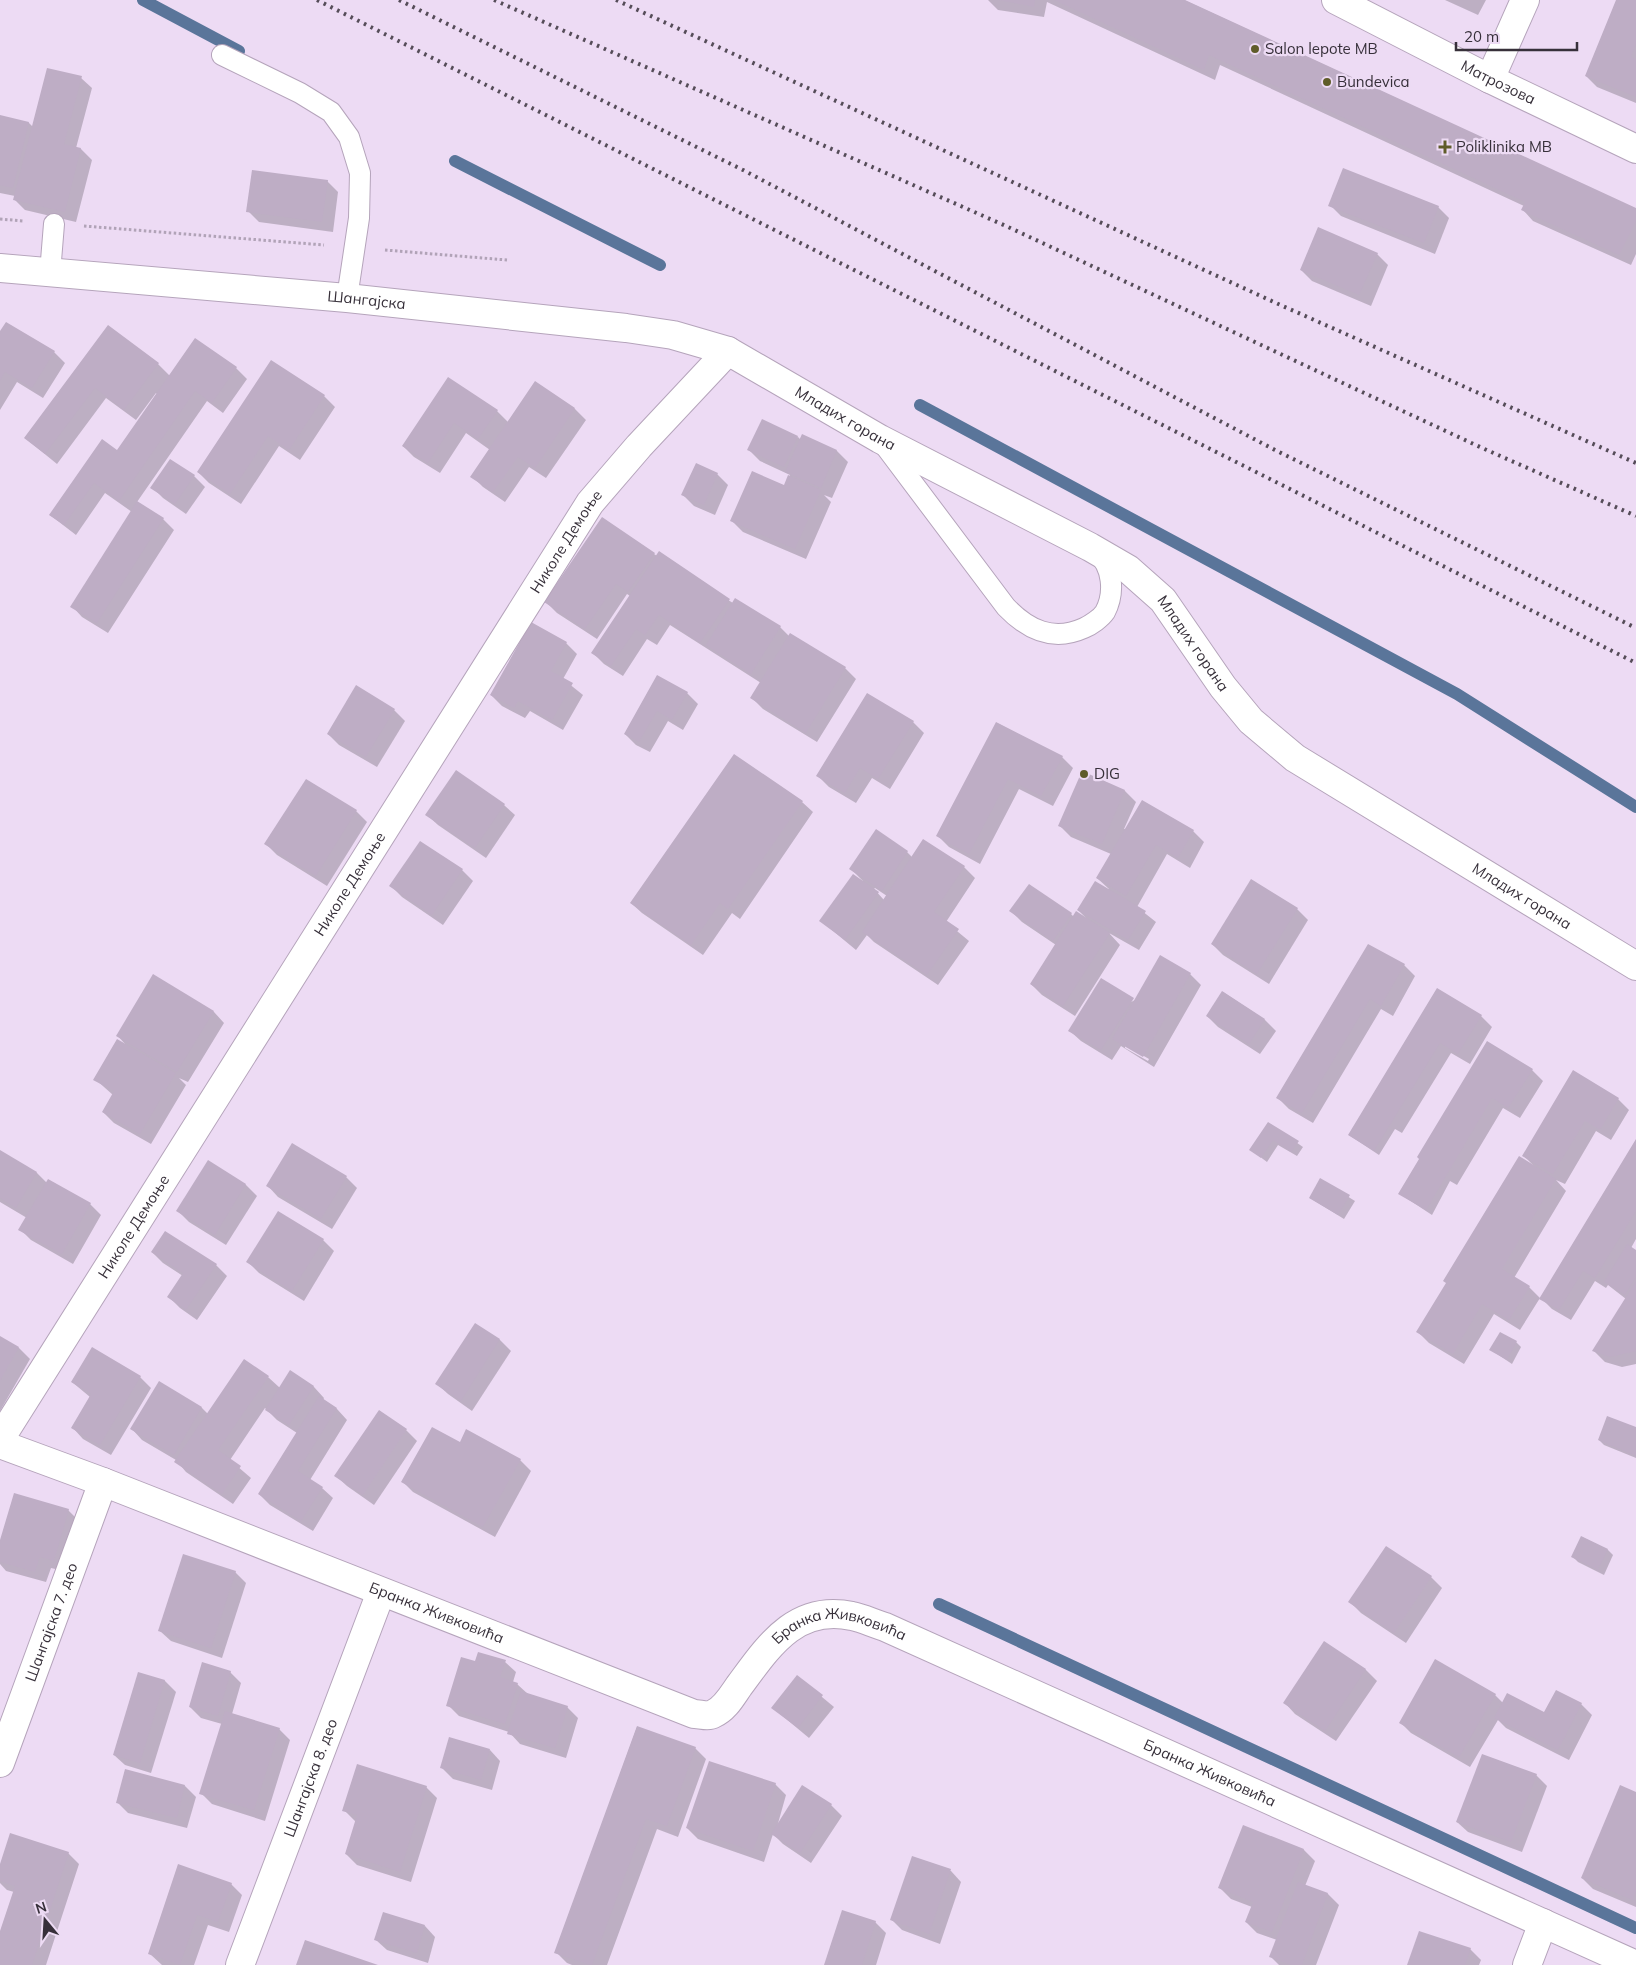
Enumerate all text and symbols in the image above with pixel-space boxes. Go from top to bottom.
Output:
scale bar [1456,20,1577,52]
text: 20 m [1464,27,1499,46]
place label: Salon lepote MB [1265,39,1378,58]
marker: Salon lepote MB [1249,43,1261,55]
street label: Матрозова [1458,56,1539,108]
place label: Bundevica [1337,72,1410,91]
marker: Bundevica [1321,76,1333,88]
place label: Poliklinika MB [1456,137,1552,156]
marker: Poliklinika MB [1438,140,1452,154]
street label: Шангајска [327,286,407,313]
street label: Младих горана [792,382,899,454]
street label: Николе Демоње [526,486,606,597]
street label: Младих горана [1154,591,1233,695]
place label: DIG [1094,764,1120,783]
marker: DIG [1078,768,1090,780]
street label: Николе Демоње [310,828,389,939]
street label: Младих горана [1469,858,1575,933]
street label: Николе Демоње [94,1171,173,1282]
street label: Шангајска 7. део [21,1560,82,1684]
street label: Бранка Живковића [367,1577,507,1647]
text: Бранка Живковића [767,1604,910,1648]
street label: Бранка Живковића [769,1630,913,1656]
street label: Шангајска 8. део [279,1716,341,1840]
street label: Бранка Живковића [1141,1735,1279,1811]
north arrow [20,1895,70,1945]
text: N [33,1897,49,1918]

